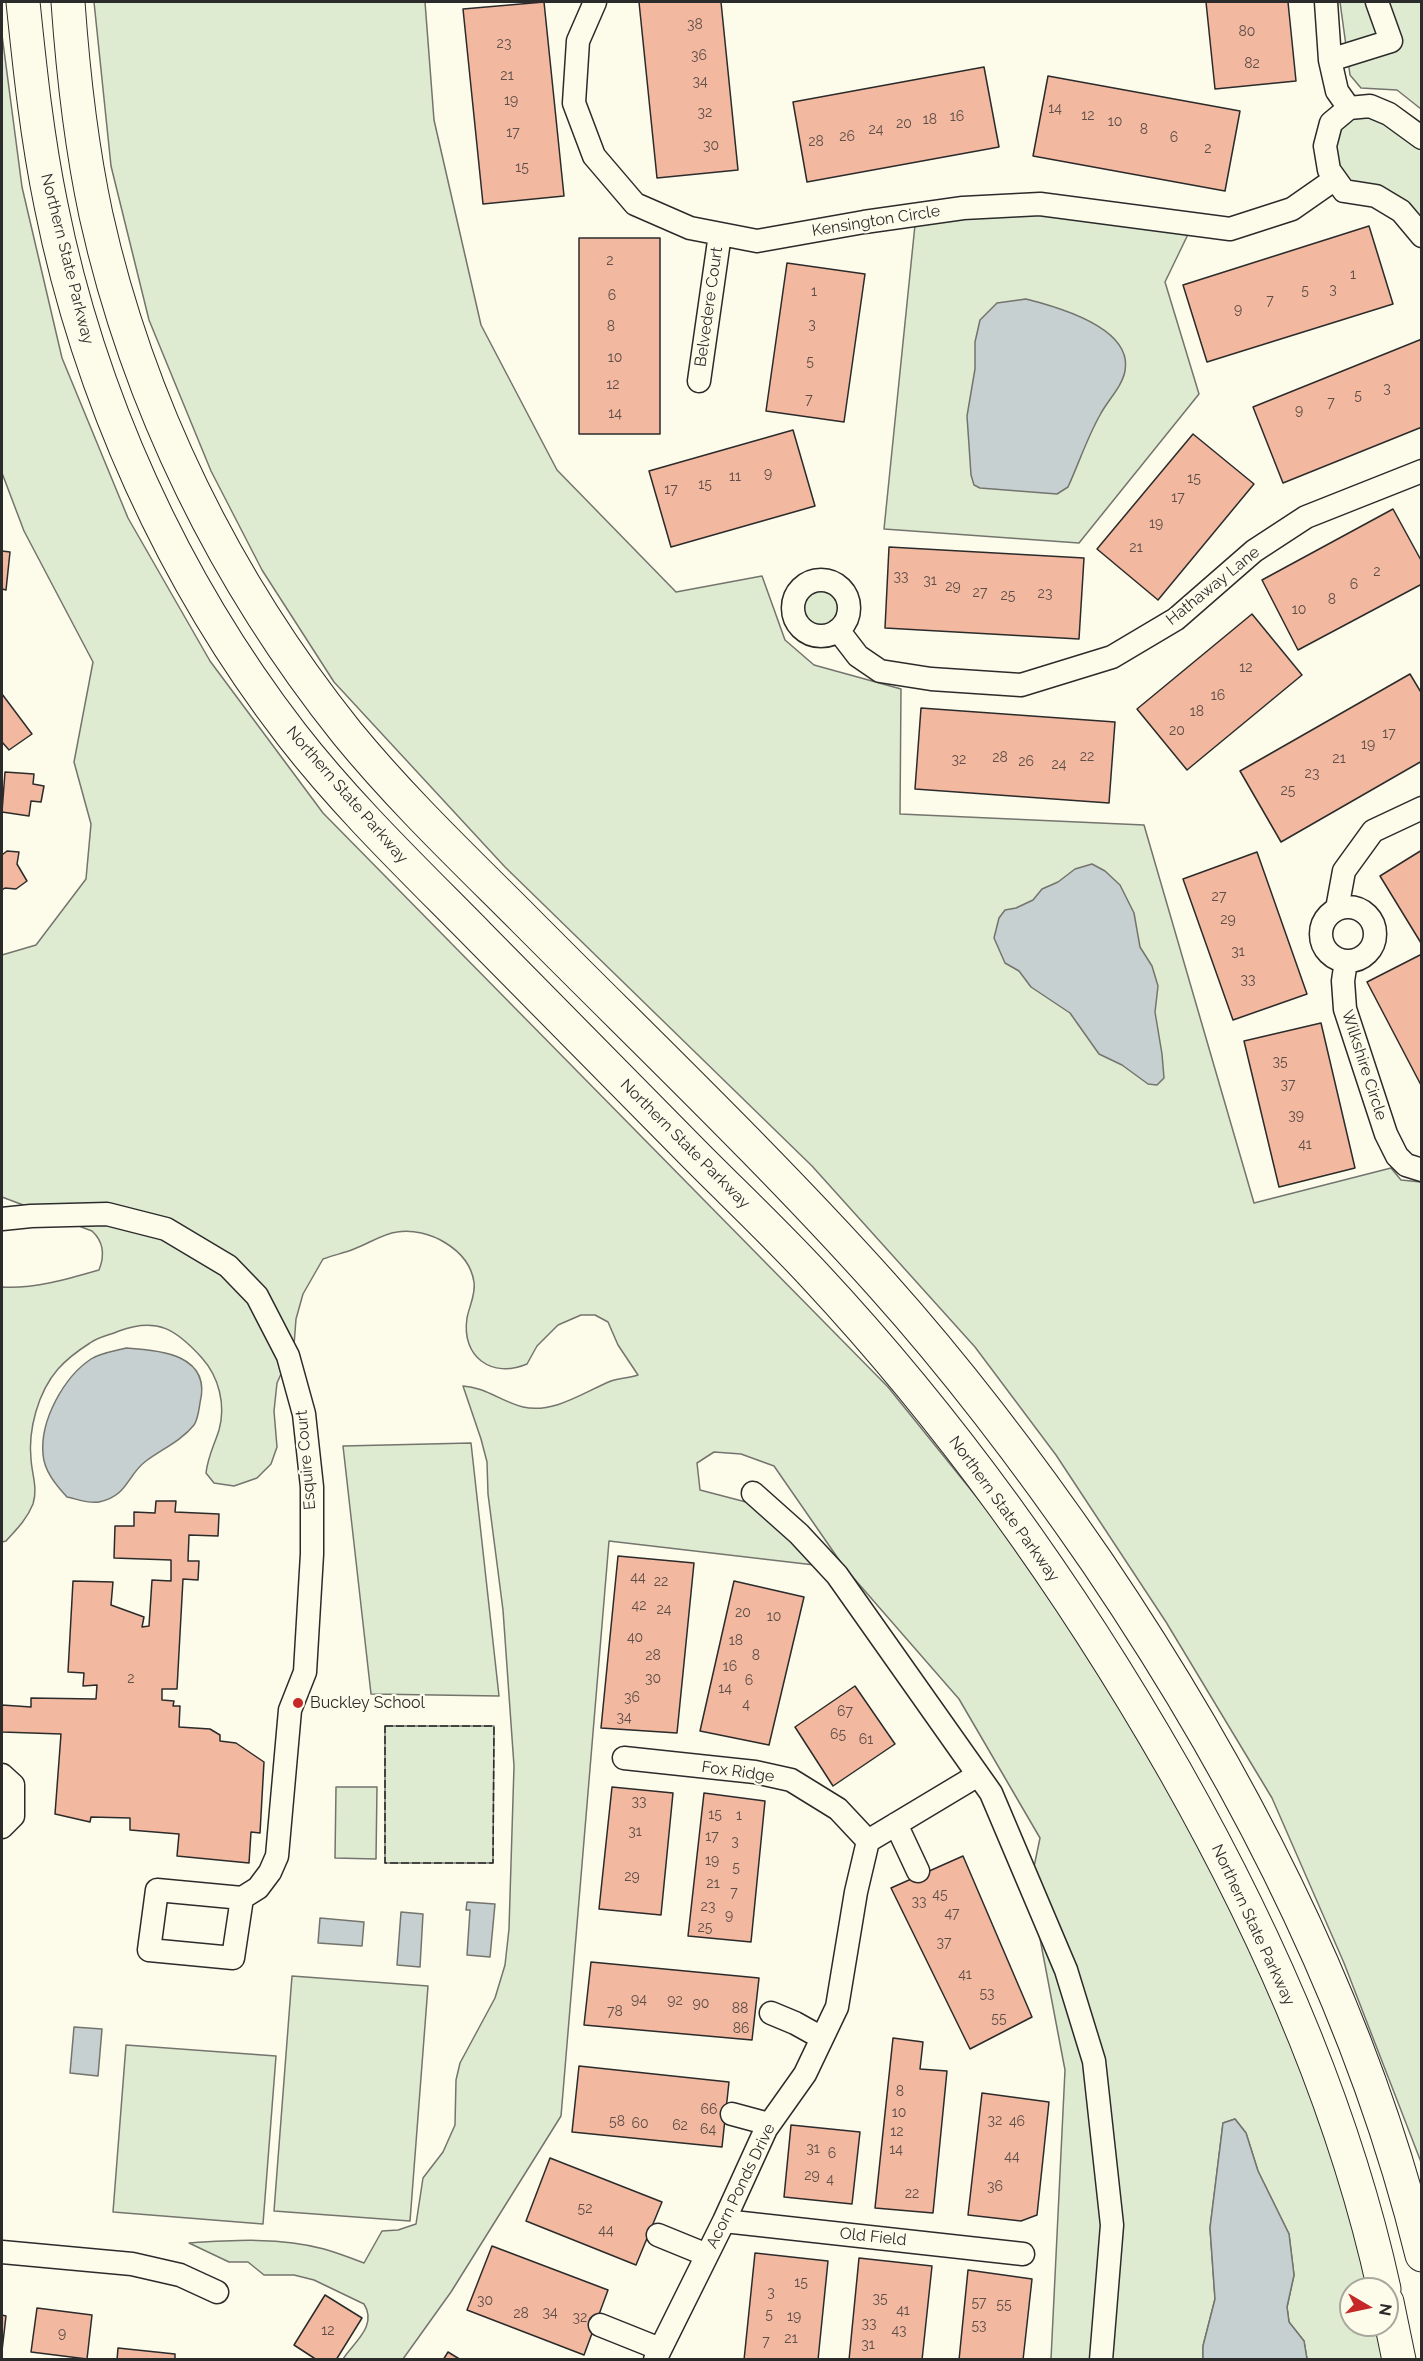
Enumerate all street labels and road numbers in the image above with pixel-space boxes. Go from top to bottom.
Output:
street label: Northern State Parkway [36,172,98,346]
street label: Kensington Circle [811,201,941,241]
street label: Belvedere Court [691,246,727,368]
street label: Hathaway Lane [1163,543,1263,629]
street label: Northern State Parkway [282,723,412,867]
street label: Wilkshire Circle [1337,1007,1391,1123]
street label: Northern State Parkway [616,1075,754,1213]
street label: Esquire Court [292,1409,320,1511]
street label: Northern State Parkway [945,1432,1063,1586]
street label: Fox Ridge [700,1757,776,1787]
street label: Northern State Parkway [1207,1841,1299,2009]
street label: Acorn Ponds Drive [702,2120,780,2252]
street label: Old Field [839,2224,907,2250]

